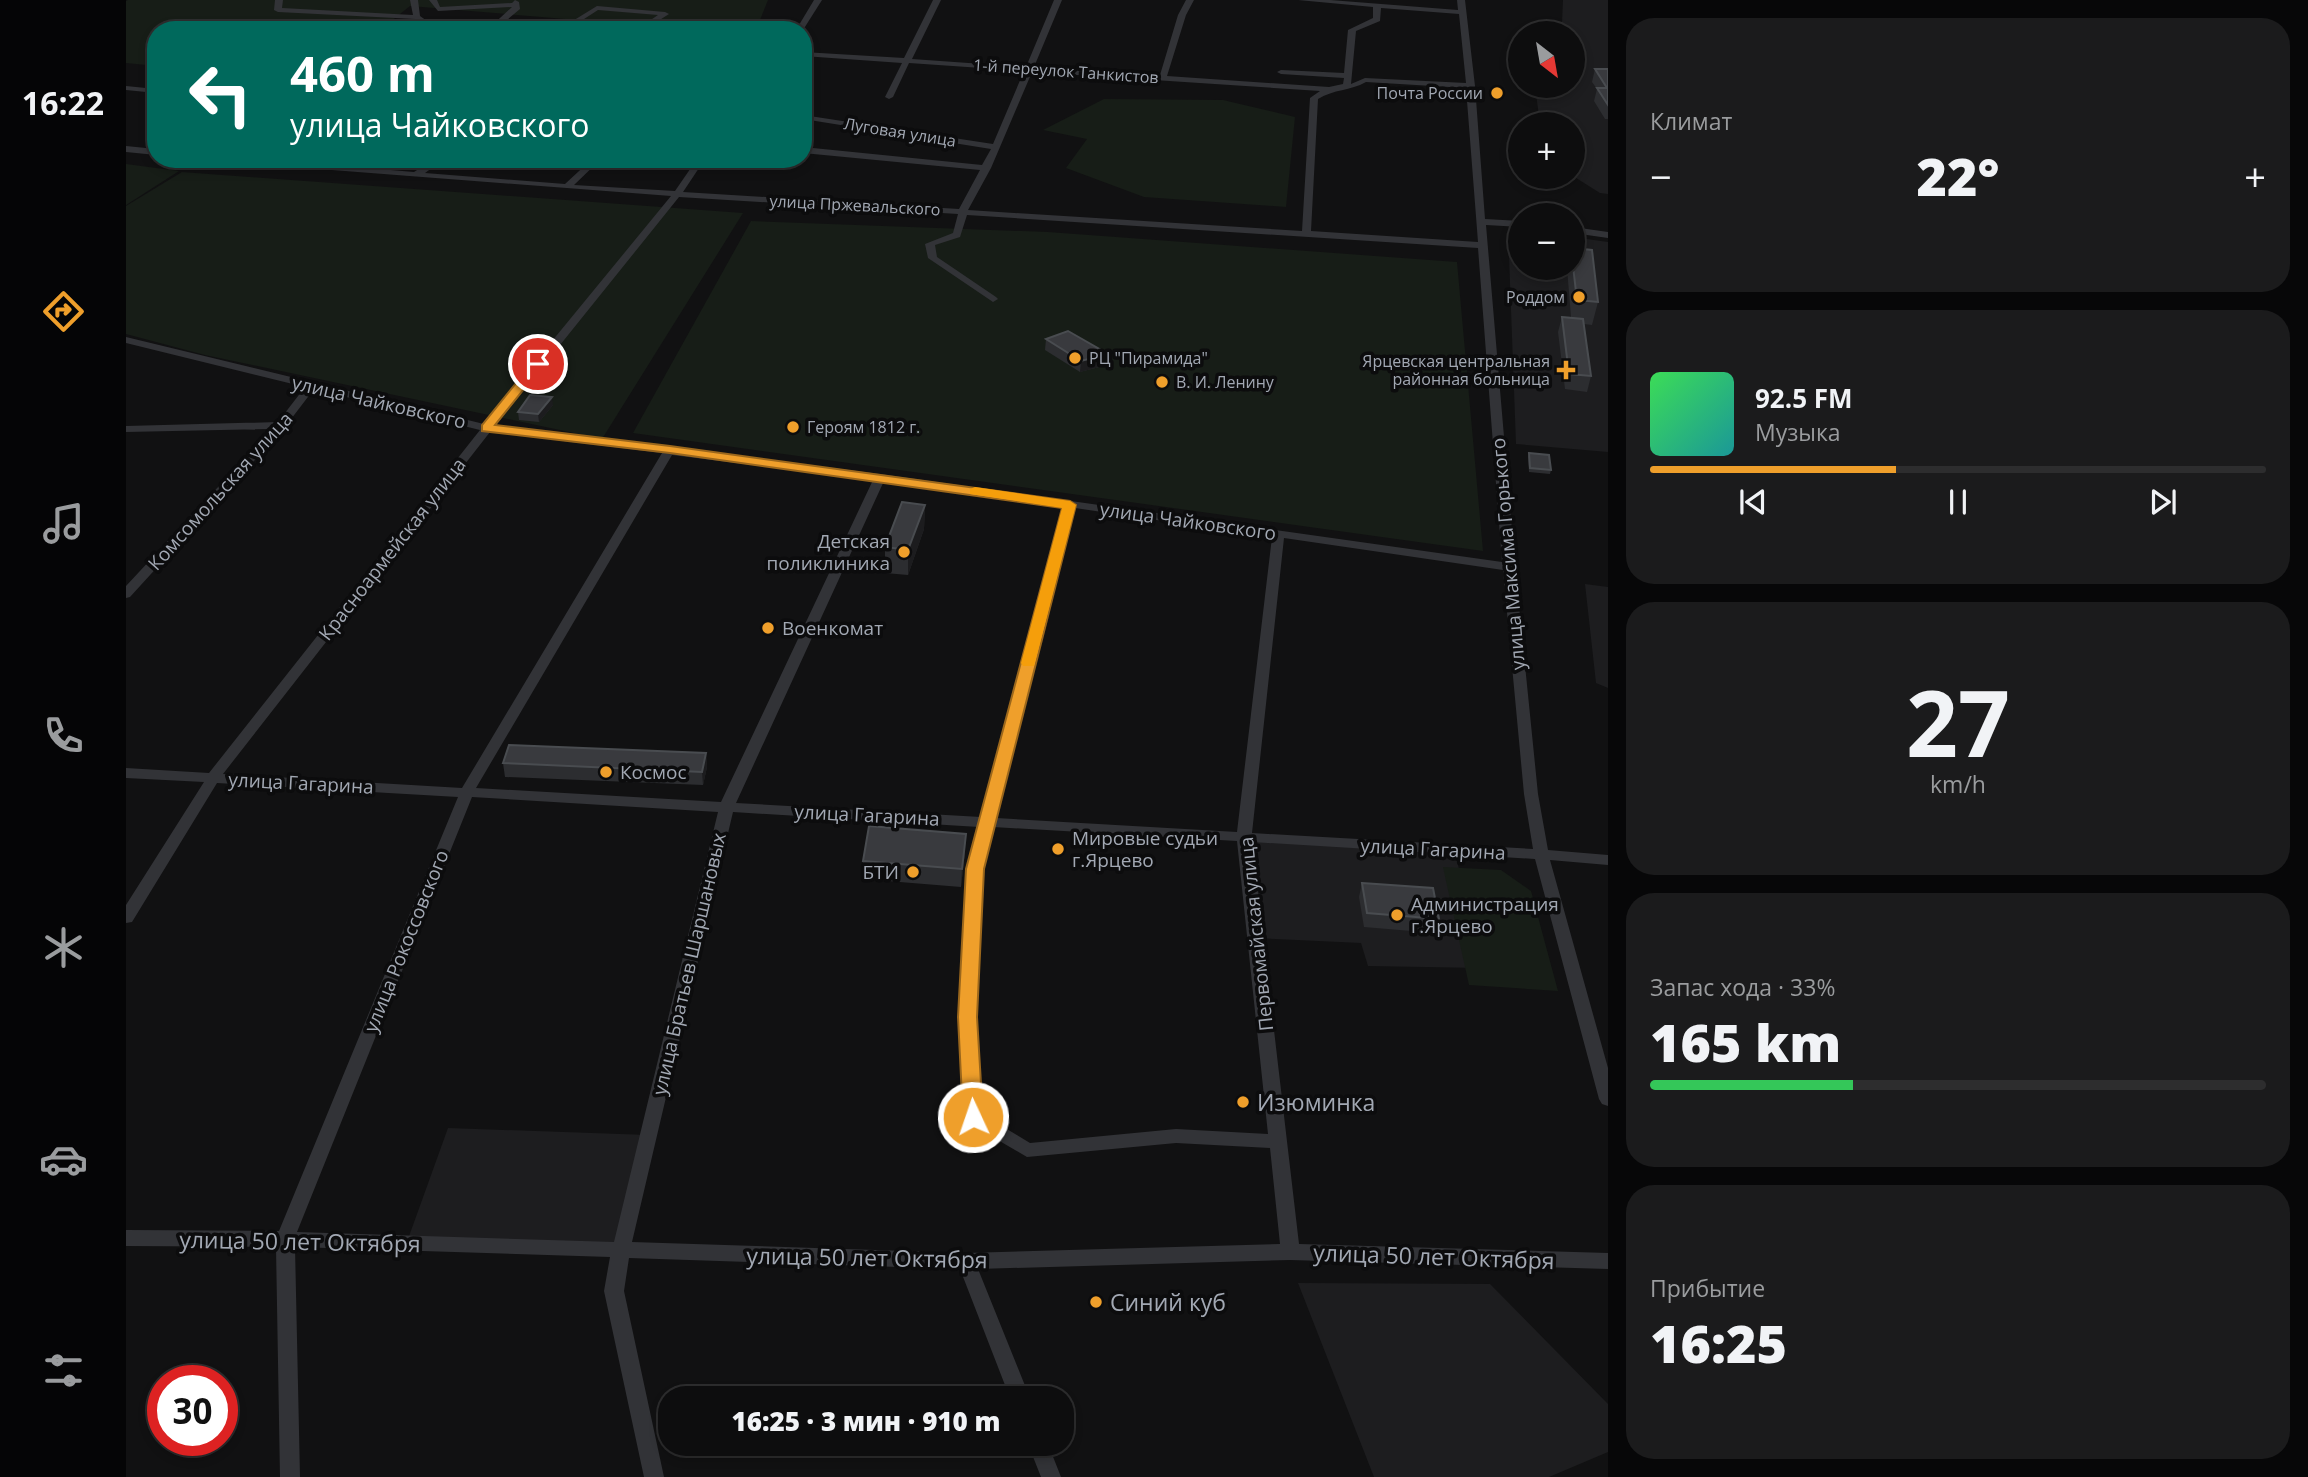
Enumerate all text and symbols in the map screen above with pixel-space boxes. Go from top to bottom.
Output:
north arrow [1508,21,1586,98]
map controls [1508,21,1585,280]
text: 460 m [290,40,435,106]
icon: left [175,49,266,140]
street label: 1-й переулок Танкистов [973,54,1159,88]
text: 16:22 [22,81,104,124]
place label: Почта России [1377,82,1483,104]
marker: Почта России [1489,85,1505,101]
text: улица Чайковского [290,103,589,146]
text: Климат [1650,105,1732,137]
street label: Луговая улица [842,112,958,152]
button: + [1508,112,1585,189]
text: 22° [1917,140,1999,211]
text: − [1650,150,1672,202]
text: + [2244,150,2266,202]
street label: улица Пржевальского [769,190,941,220]
button: − [1508,203,1585,280]
place label: Роддом [1506,286,1565,308]
icon: directions [39,287,88,336]
marker: Роддом [1571,289,1587,305]
pin [508,334,568,394]
icon: arrive [519,345,557,383]
place label: РЦ "Пирамида" [1089,347,1208,369]
marker: РЦ "Пирамида" [1067,350,1083,366]
place label: Ярцевская центральная районная больница [1362,350,1550,390]
marker: Ярцевская центральная районная больница [1556,360,1576,380]
street label: улица Чайковского [289,369,469,435]
place label: В. И. Ленину [1176,371,1275,393]
marker: В. И. Ленину [1154,374,1170,390]
text: 92.5 FM [1755,380,1853,416]
street label: Комсомольская улица [142,406,298,576]
place label: Героям 1812 г. [807,416,920,438]
text: Музыка [1755,416,1841,448]
marker: Героям 1812 г. [785,419,801,435]
street label: улица Максима Горького [1485,437,1531,671]
street label: Красноармейская улица [312,452,472,646]
icon: previous [1734,483,1772,521]
icon: pause [1939,483,1977,521]
icon: next [2144,483,2182,521]
street label: улица Чайковского [1098,496,1278,546]
icon: music [39,499,88,548]
place label: Детская поликлиника [767,528,890,576]
marker: Детская поликлиника [896,544,912,560]
place label: Военкомат [782,615,883,641]
marker: Военкомат [760,620,776,636]
text: 27 [1906,660,2010,784]
icon: phone [39,711,88,760]
place label: Космос [620,759,687,785]
marker: Космос [598,764,614,780]
street label: улица Гагарина [228,766,374,800]
text: km/h [1930,768,1986,800]
street label: улица Гагарина [794,798,940,832]
place label: Мировые судьи г.Ярцево [1072,825,1218,873]
street label: улица Братьев Шаршановых [646,830,732,1098]
street label: улица Гагарина [1360,832,1506,866]
street label: Первомайская улица [1233,836,1279,1032]
marker: Мировые судьи г.Ярцево [1050,841,1066,857]
street label: улица Рокоссовского [358,846,454,1036]
place label: БТИ [862,859,899,885]
marker: БТИ [905,864,921,880]
place label: Администрация г.Ярцево [1411,891,1559,939]
marker: Администрация г.Ярцево [1389,907,1405,923]
icon: climate [39,923,88,972]
text: Запас хода · 33% [1650,971,1835,1003]
text: 165 km [1650,1006,1841,1077]
position arrow [936,1080,1010,1154]
place label: Изюминка [1257,1086,1375,1118]
marker: Изюминка [1235,1094,1251,1110]
icon: car [39,1135,88,1184]
street label: улица 50 лет Октября [179,1223,421,1259]
street label: улица 50 лет Октября [1313,1236,1555,1276]
street label: улица 50 лет Октября [746,1239,988,1275]
text: Прибытие [1650,1272,1765,1304]
place label: Синий куб [1110,1286,1226,1318]
marker: Синий куб [1088,1294,1104,1310]
text: 16:25 [1650,1307,1787,1378]
icon: filters [39,1346,88,1395]
speed limit sign: 30 [147,1365,238,1456]
text: 16:25 · 3 мин · 910 m [731,1403,1001,1439]

